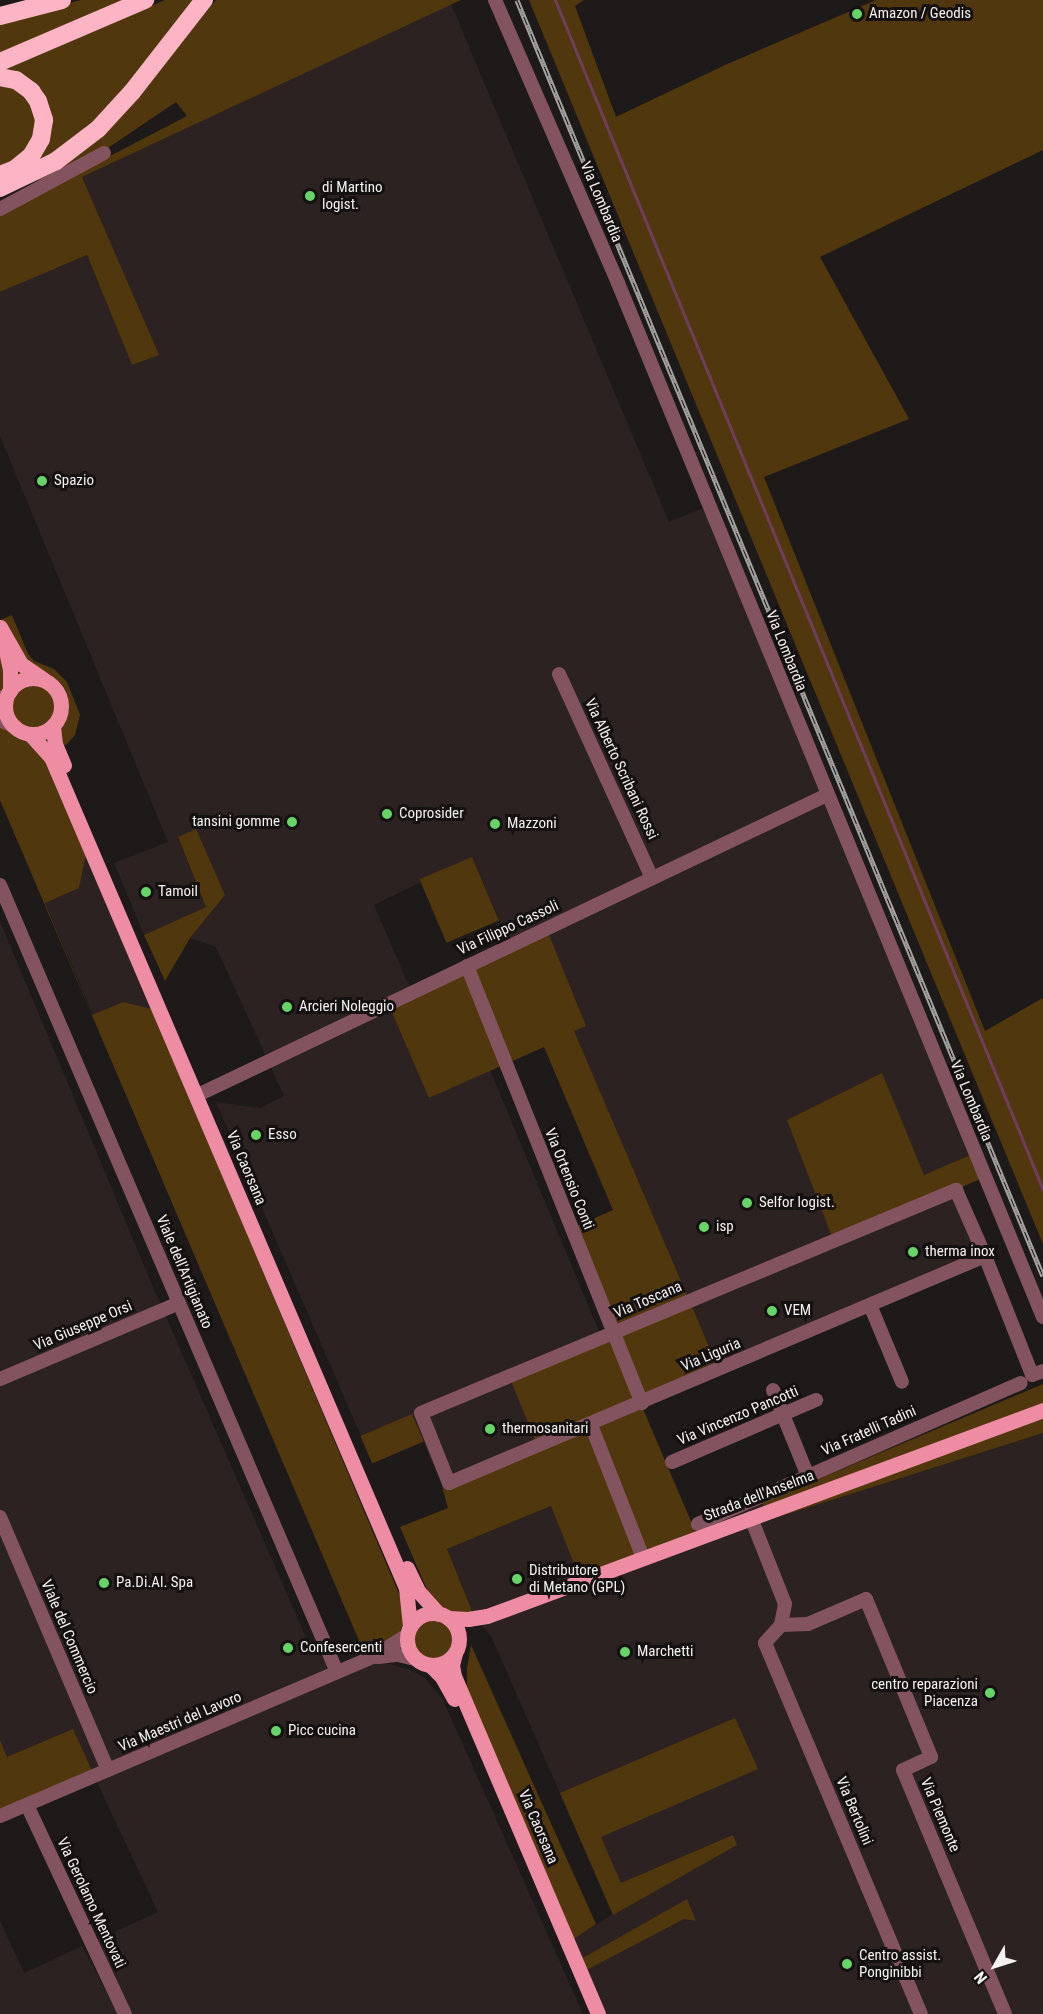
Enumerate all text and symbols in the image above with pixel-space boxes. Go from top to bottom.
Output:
place label: Amazon / Geodis [869,5,971,23]
marker: Amazon / Geodis [850,7,864,21]
street label: Via Lombardia [576,159,626,245]
place label: di Martino logist. [322,178,382,213]
marker: di Martino logist. [303,189,317,203]
place label: Spazio [54,472,94,490]
marker: Spazio [35,474,49,488]
street label: Via Lombardia [762,608,810,694]
street label: Via Alberto Scribani Rossi [580,696,662,842]
place label: Coprosider [399,805,464,823]
marker: Coprosider [380,807,394,821]
place label: tansini gomme [192,813,280,831]
marker: tansini gomme [285,815,299,829]
place label: Mazzoni [507,815,557,833]
marker: Mazzoni [488,817,502,831]
place label: Tamoil [158,883,198,901]
marker: Tamoil [139,885,153,899]
street label: Via Filippo Cassoli [455,897,561,959]
place label: Arcieri Noleggio [299,998,394,1016]
marker: Arcieri Noleggio [280,1000,294,1014]
street label: Via Lombardia [946,1058,996,1144]
place label: Esso [268,1126,297,1144]
street label: Via Ortensio Conti [541,1126,597,1232]
street label: Via Caorsana [222,1128,270,1208]
marker: Esso [249,1128,263,1142]
place label: Selfor logist. [759,1194,835,1212]
marker: Selfor logist. [740,1196,754,1210]
street label: Viale dell'Artigianato [152,1212,216,1332]
place label: isp [716,1218,734,1236]
marker: isp [697,1220,711,1234]
place label: therma inox [925,1243,995,1261]
marker: therma inox [906,1245,920,1259]
street label: Via Toscana [611,1278,685,1322]
street label: Via Giuseppe Orsi [31,1297,135,1355]
place label: VEM [784,1302,811,1320]
marker: VEM [765,1304,779,1318]
street label: Via Liguria [679,1334,743,1376]
street label: Via Vincenzo Pancotti [675,1382,801,1450]
street label: Via Fratelli Tadini [819,1402,919,1460]
place label: thermosanitari [502,1420,588,1438]
marker: thermosanitari [483,1422,497,1436]
street label: Strada dell'Anselma [701,1467,817,1525]
place label: Distributore di Metano (GPL) [529,1561,625,1596]
marker: Distributore di Metano (GPL) [510,1572,524,1586]
place label: Pa.Di.Al. Spa [116,1574,193,1592]
marker: Pa.Di.Al. Spa [97,1576,111,1590]
street label: Viale del Commercio [37,1577,101,1697]
place label: Confesercenti [300,1639,382,1657]
marker: Confesercenti [281,1641,295,1655]
place label: Marchetti [637,1643,693,1661]
marker: Marchetti [618,1645,632,1659]
place label: centro reparazioni Piacenza [871,1675,978,1710]
marker: centro reparazioni Piacenza [983,1686,997,1700]
street label: Via Maestri del Lavoro [116,1688,244,1756]
place label: Picc cucina [288,1722,356,1740]
marker: Picc cucina [269,1724,283,1738]
street label: Via Bertolini [832,1774,876,1848]
street label: Via Piemonte [916,1775,964,1855]
street label: Via Caorsana [514,1787,562,1867]
street label: Via Gerolamo Mentovati [53,1835,129,1971]
north arrow [965,1936,1025,1996]
place label: Centro assist. Ponginibbi [859,1946,941,1981]
marker: Centro assist. Ponginibbi [840,1957,854,1971]
text: N [970,1968,991,1987]

